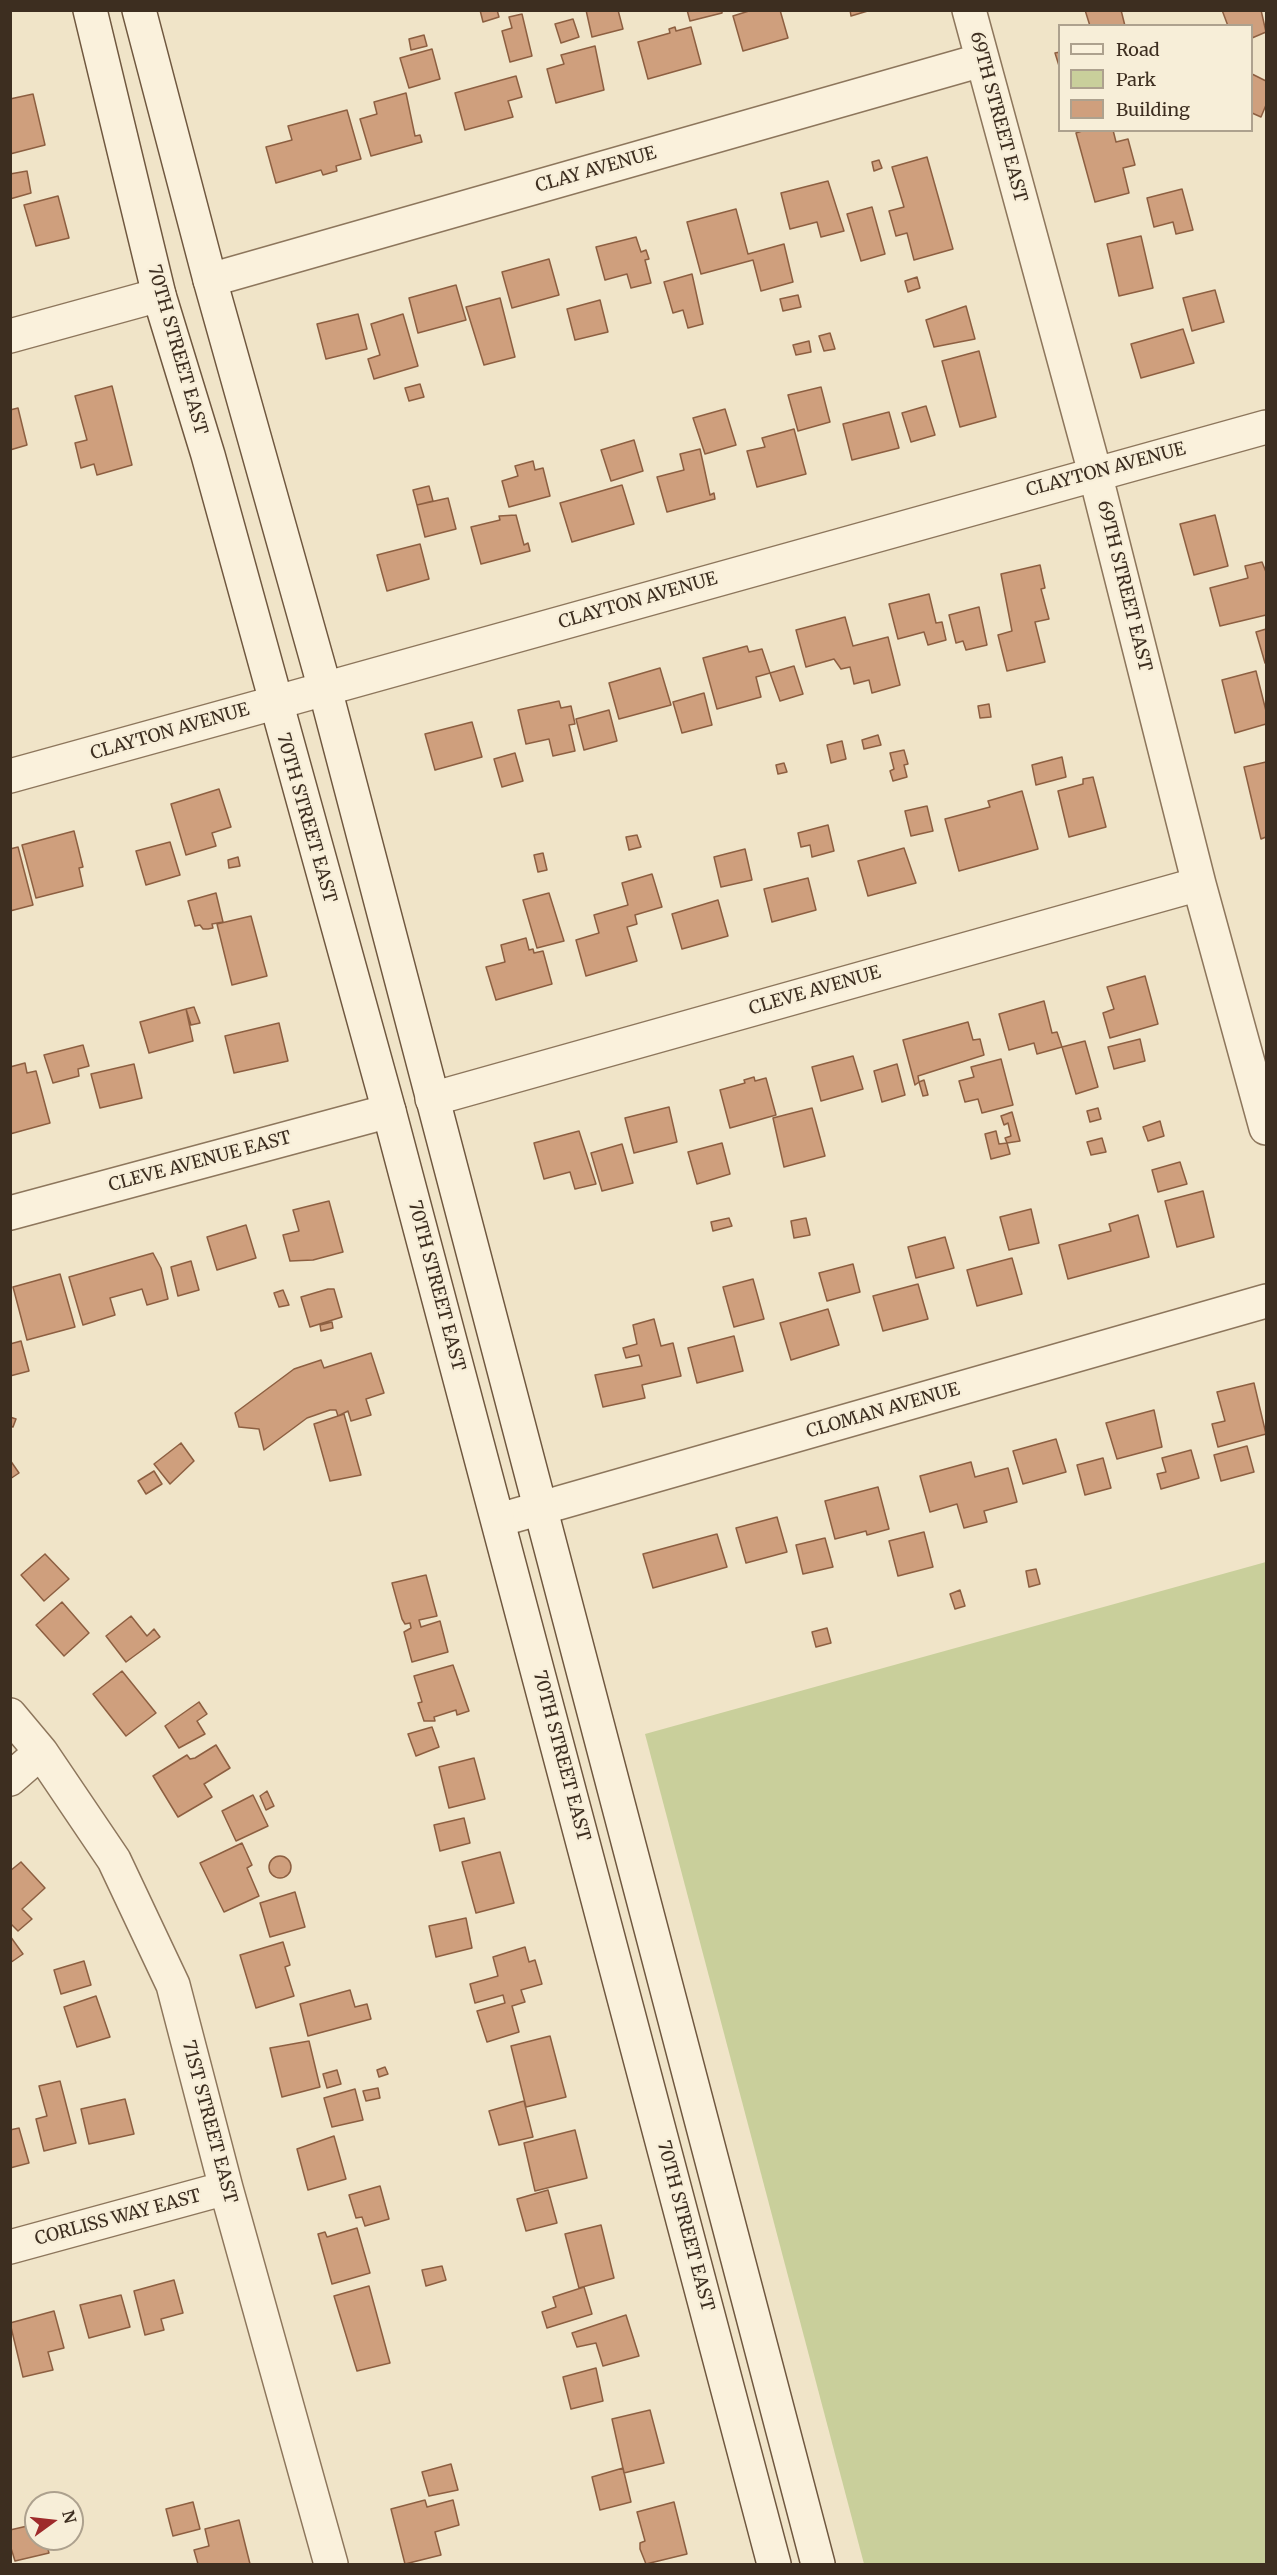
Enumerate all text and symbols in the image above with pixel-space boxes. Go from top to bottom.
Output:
legend [1058,24,1253,132]
street label: 69TH STREET EAST [965,29,1031,205]
text: Road [1116,38,1160,61]
text: Park [1116,68,1156,91]
text: Building [1116,98,1190,121]
street label: CLAY AVENUE [533,142,659,198]
street label: 70TH STREET EAST [142,263,212,437]
street label: CLAYTON AVENUE [1024,438,1188,502]
street label: 69TH STREET EAST [1092,498,1156,674]
street label: CLAYTON AVENUE [556,568,720,634]
street label: CLAYTON AVENUE [88,699,252,765]
street label: 70TH STREET EAST [271,731,341,905]
street label: CLEVE AVENUE [747,962,883,1020]
street label: CLEVE AVENUE EAST [107,1127,293,1197]
street label: 70TH STREET EAST [403,1198,469,1374]
street label: CLOMAN AVENUE [804,1379,962,1443]
street label: 70TH STREET EAST [528,1668,594,1844]
street label: 71ST STREET EAST [177,2038,241,2206]
street label: 70TH STREET EAST [652,2138,718,2314]
street label: CORLISS WAY EAST [33,2185,203,2251]
north arrow [24,2491,84,2551]
text: N [58,2508,81,2526]

